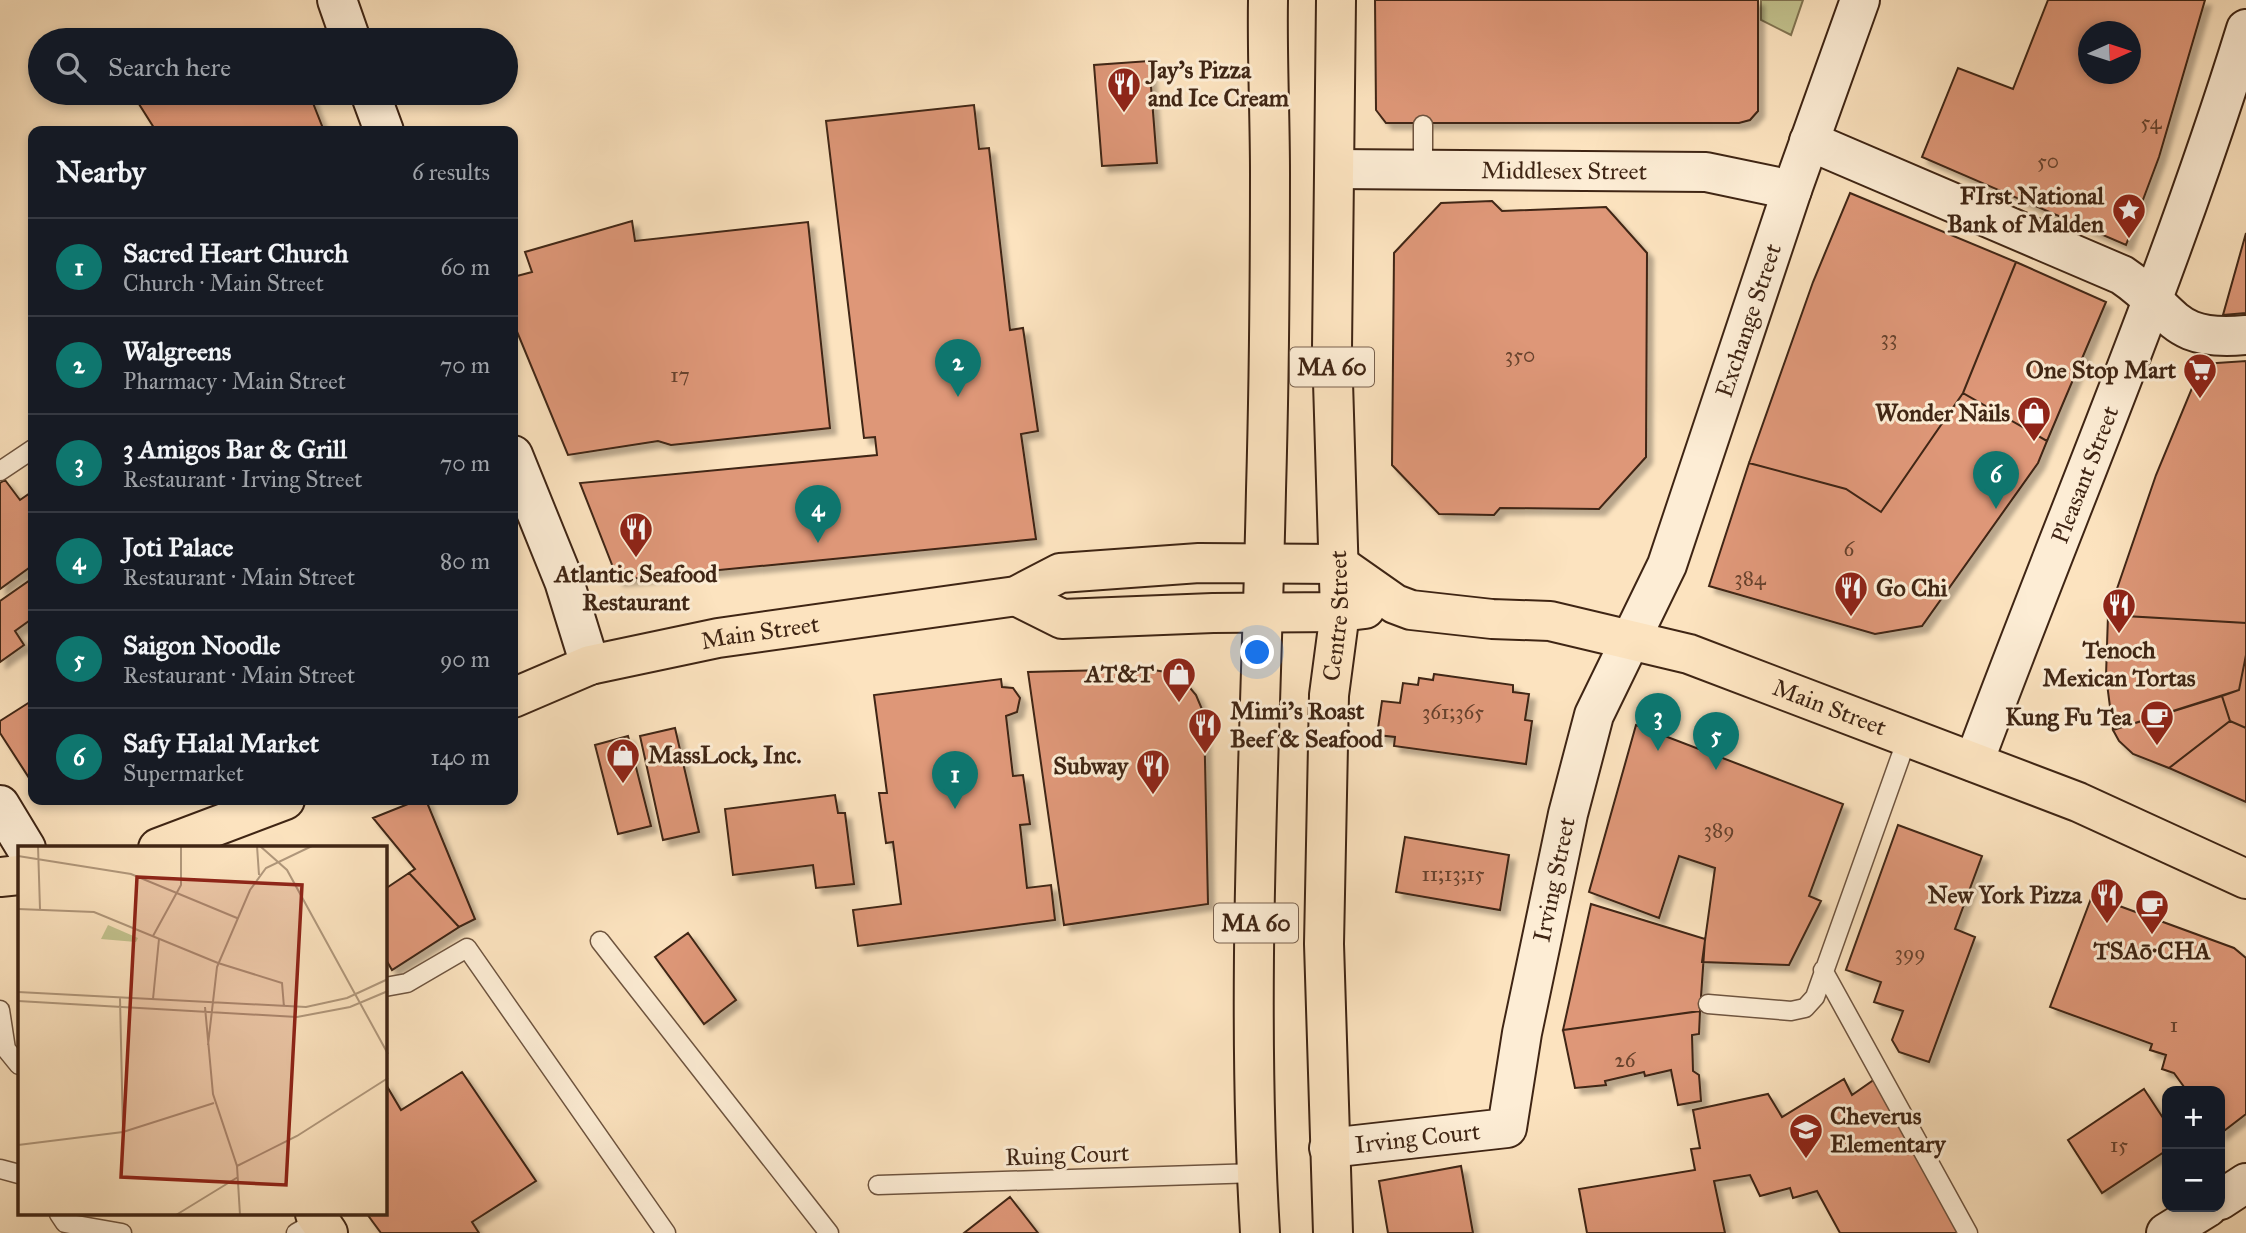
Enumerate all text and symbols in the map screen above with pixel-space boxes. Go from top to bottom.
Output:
north arrow [2078,21,2141,84]
search box [28,28,518,105]
icon: search [52,48,90,86]
text: Search here [108,51,231,83]
place label: Jay's Pizza and Ice Cream [1145,55,1290,113]
restaurant icon: Jay's Pizza and Ice Cream [1105,65,1143,114]
house number: 54 [2141,109,2163,135]
house number: 50 [2037,148,2059,174]
text: Nearby [56,154,146,190]
street label: Middlesex Street [1481,155,1648,187]
text: 6 results [412,158,490,186]
place label: FIrst National Bank of Malden [1947,181,2105,239]
place icon: FIrst National Bank of Malden [2110,191,2148,240]
text: Sacred Heart Church [123,237,348,269]
street label: Exchange Street [1709,239,1788,401]
text: 1 [74,253,84,281]
text: 60 m [441,253,490,281]
text: Church · Main Street [123,269,324,297]
house number: 33 [1881,325,1897,351]
text: Walgreens [123,335,231,367]
pin: 2 [935,339,981,397]
house number: 350 [1505,342,1535,368]
road number: MA 60 [1290,348,1374,386]
text: 2 [73,351,85,379]
text: 70 m [440,351,490,379]
supermarket icon: One Stop Mart [2181,351,2219,400]
place label: One Stop Mart [2025,355,2177,385]
house number: 17 [670,362,690,388]
text: Pharmacy · Main Street [123,367,346,395]
shop icon: Wonder Nails [2015,394,2053,443]
place label: Wonder Nails [1875,398,2010,428]
street label: Pleasant Street [2044,401,2126,548]
text: 3 Amigos Bar & Grill [123,433,347,465]
text: 3 [74,449,84,477]
text: 70 m [440,449,490,477]
pin: 6 [1973,451,2019,509]
text: Restaurant · Irving Street [123,465,362,493]
pin: 4 [795,485,841,543]
restaurant icon: Atlantic Seafood Restaurant [617,510,655,559]
text: Joti Palace [123,531,233,563]
house number: 6 [1844,536,1856,562]
text: 4 [73,547,85,575]
text: 80 m [440,547,490,575]
street label: Centre Street [1316,549,1355,683]
place label: Atlantic Seafood Restaurant [553,559,718,617]
text: Restaurant · Main Street [123,563,355,591]
house number: 384 [1734,565,1767,591]
restaurant icon: Go Chi [1832,569,1870,618]
place label: Go Chi [1876,573,1948,603]
restaurant icon: Tenoch Mexican Tortas [2100,586,2138,635]
street label: Main Street [698,609,822,656]
text: Saigon Noodle [123,629,280,661]
your location [1240,635,1274,669]
place label: Tenoch Mexican Tortas [2042,635,2196,693]
text: 5 [74,645,84,673]
text: 90 m [440,645,490,673]
shop icon: AT&T [1160,655,1198,704]
place label: AT&T [1083,659,1155,689]
text: Restaurant · Main Street [123,661,355,689]
street label: Main Street [1768,672,1891,743]
pin: 3 [1635,693,1681,751]
place label: Mimi's Roast Beef & Seafood [1230,696,1384,754]
cafe icon: Kung Fu Tea [2138,698,2176,747]
house number: 361;365 [1422,699,1484,725]
place label: Kung Fu Tea [2005,702,2133,732]
restaurant icon: Mimi's Roast Beef & Seafood [1186,706,1224,755]
pin: 5 [1693,712,1739,770]
text: Safy Halal Market [123,727,319,759]
shop icon: MassLock, Inc. [604,736,642,785]
place label: MassLock, Inc. [648,740,801,770]
text: 6 [73,743,85,771]
text: 140 m [430,743,490,771]
restaurant icon: Subway [1134,747,1172,796]
pin: 1 [932,751,978,809]
place label: Subway [1053,751,1130,781]
text: Supermarket [123,759,244,787]
street label: Irving Street [1526,814,1582,945]
house number: 389 [1704,817,1734,843]
inset map [18,846,387,1216]
house number: 11;13;15 [1421,861,1485,887]
restaurant icon: New York Pizza [2088,876,2126,925]
place label: New York Pizza [1928,880,2083,910]
cafe icon: TSAō·CHA [2133,887,2171,936]
road number: MA 60 [1214,904,1298,942]
place label: TSAō·CHA [2092,936,2211,966]
house number: 399 [1895,940,1925,966]
house number: 1 [2170,1012,2178,1038]
house number: 26 [1614,1047,1637,1073]
map controls [2162,1086,2225,1212]
button: + [2162,1086,2225,1149]
place label: Cheverus Elementary [1830,1101,1947,1159]
school or university icon: Cheverus Elementary [1787,1111,1825,1160]
street label: Irving Court [1353,1116,1482,1160]
house number: 15 [2110,1132,2128,1158]
street label: Ruing Court [1004,1138,1130,1172]
button: − [2162,1149,2225,1212]

